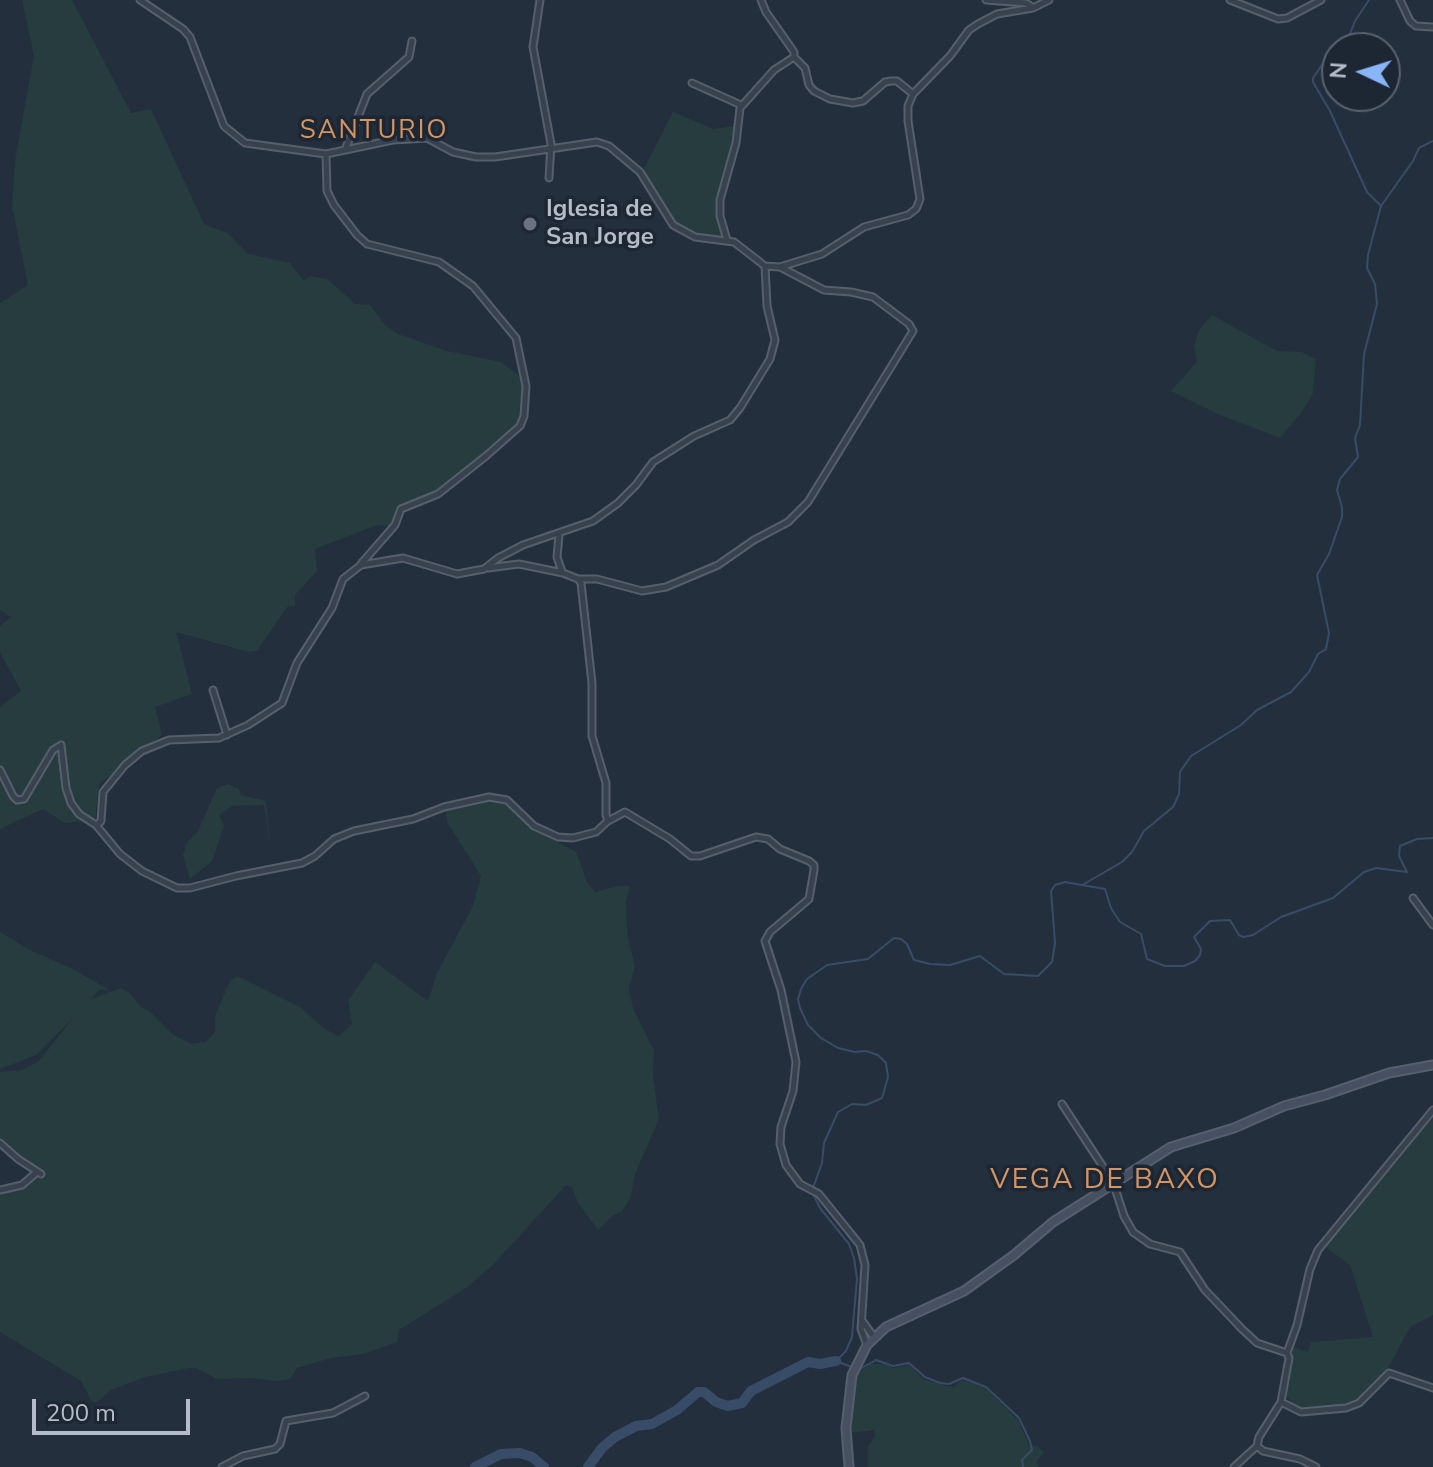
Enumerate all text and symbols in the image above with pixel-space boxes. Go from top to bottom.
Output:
north arrow [1321,32,1401,112]
text: N [1324,61,1355,80]
district label: SANTURIO [300,116,448,148]
place label: Iglesia de San Jorge [546,196,654,252]
marker: Iglesia de San Jorge [521,215,539,233]
district label: VEGA DE BAXO [990,1164,1220,1198]
scale bar [36,1383,194,1433]
text: 200 m [46,1397,116,1429]

